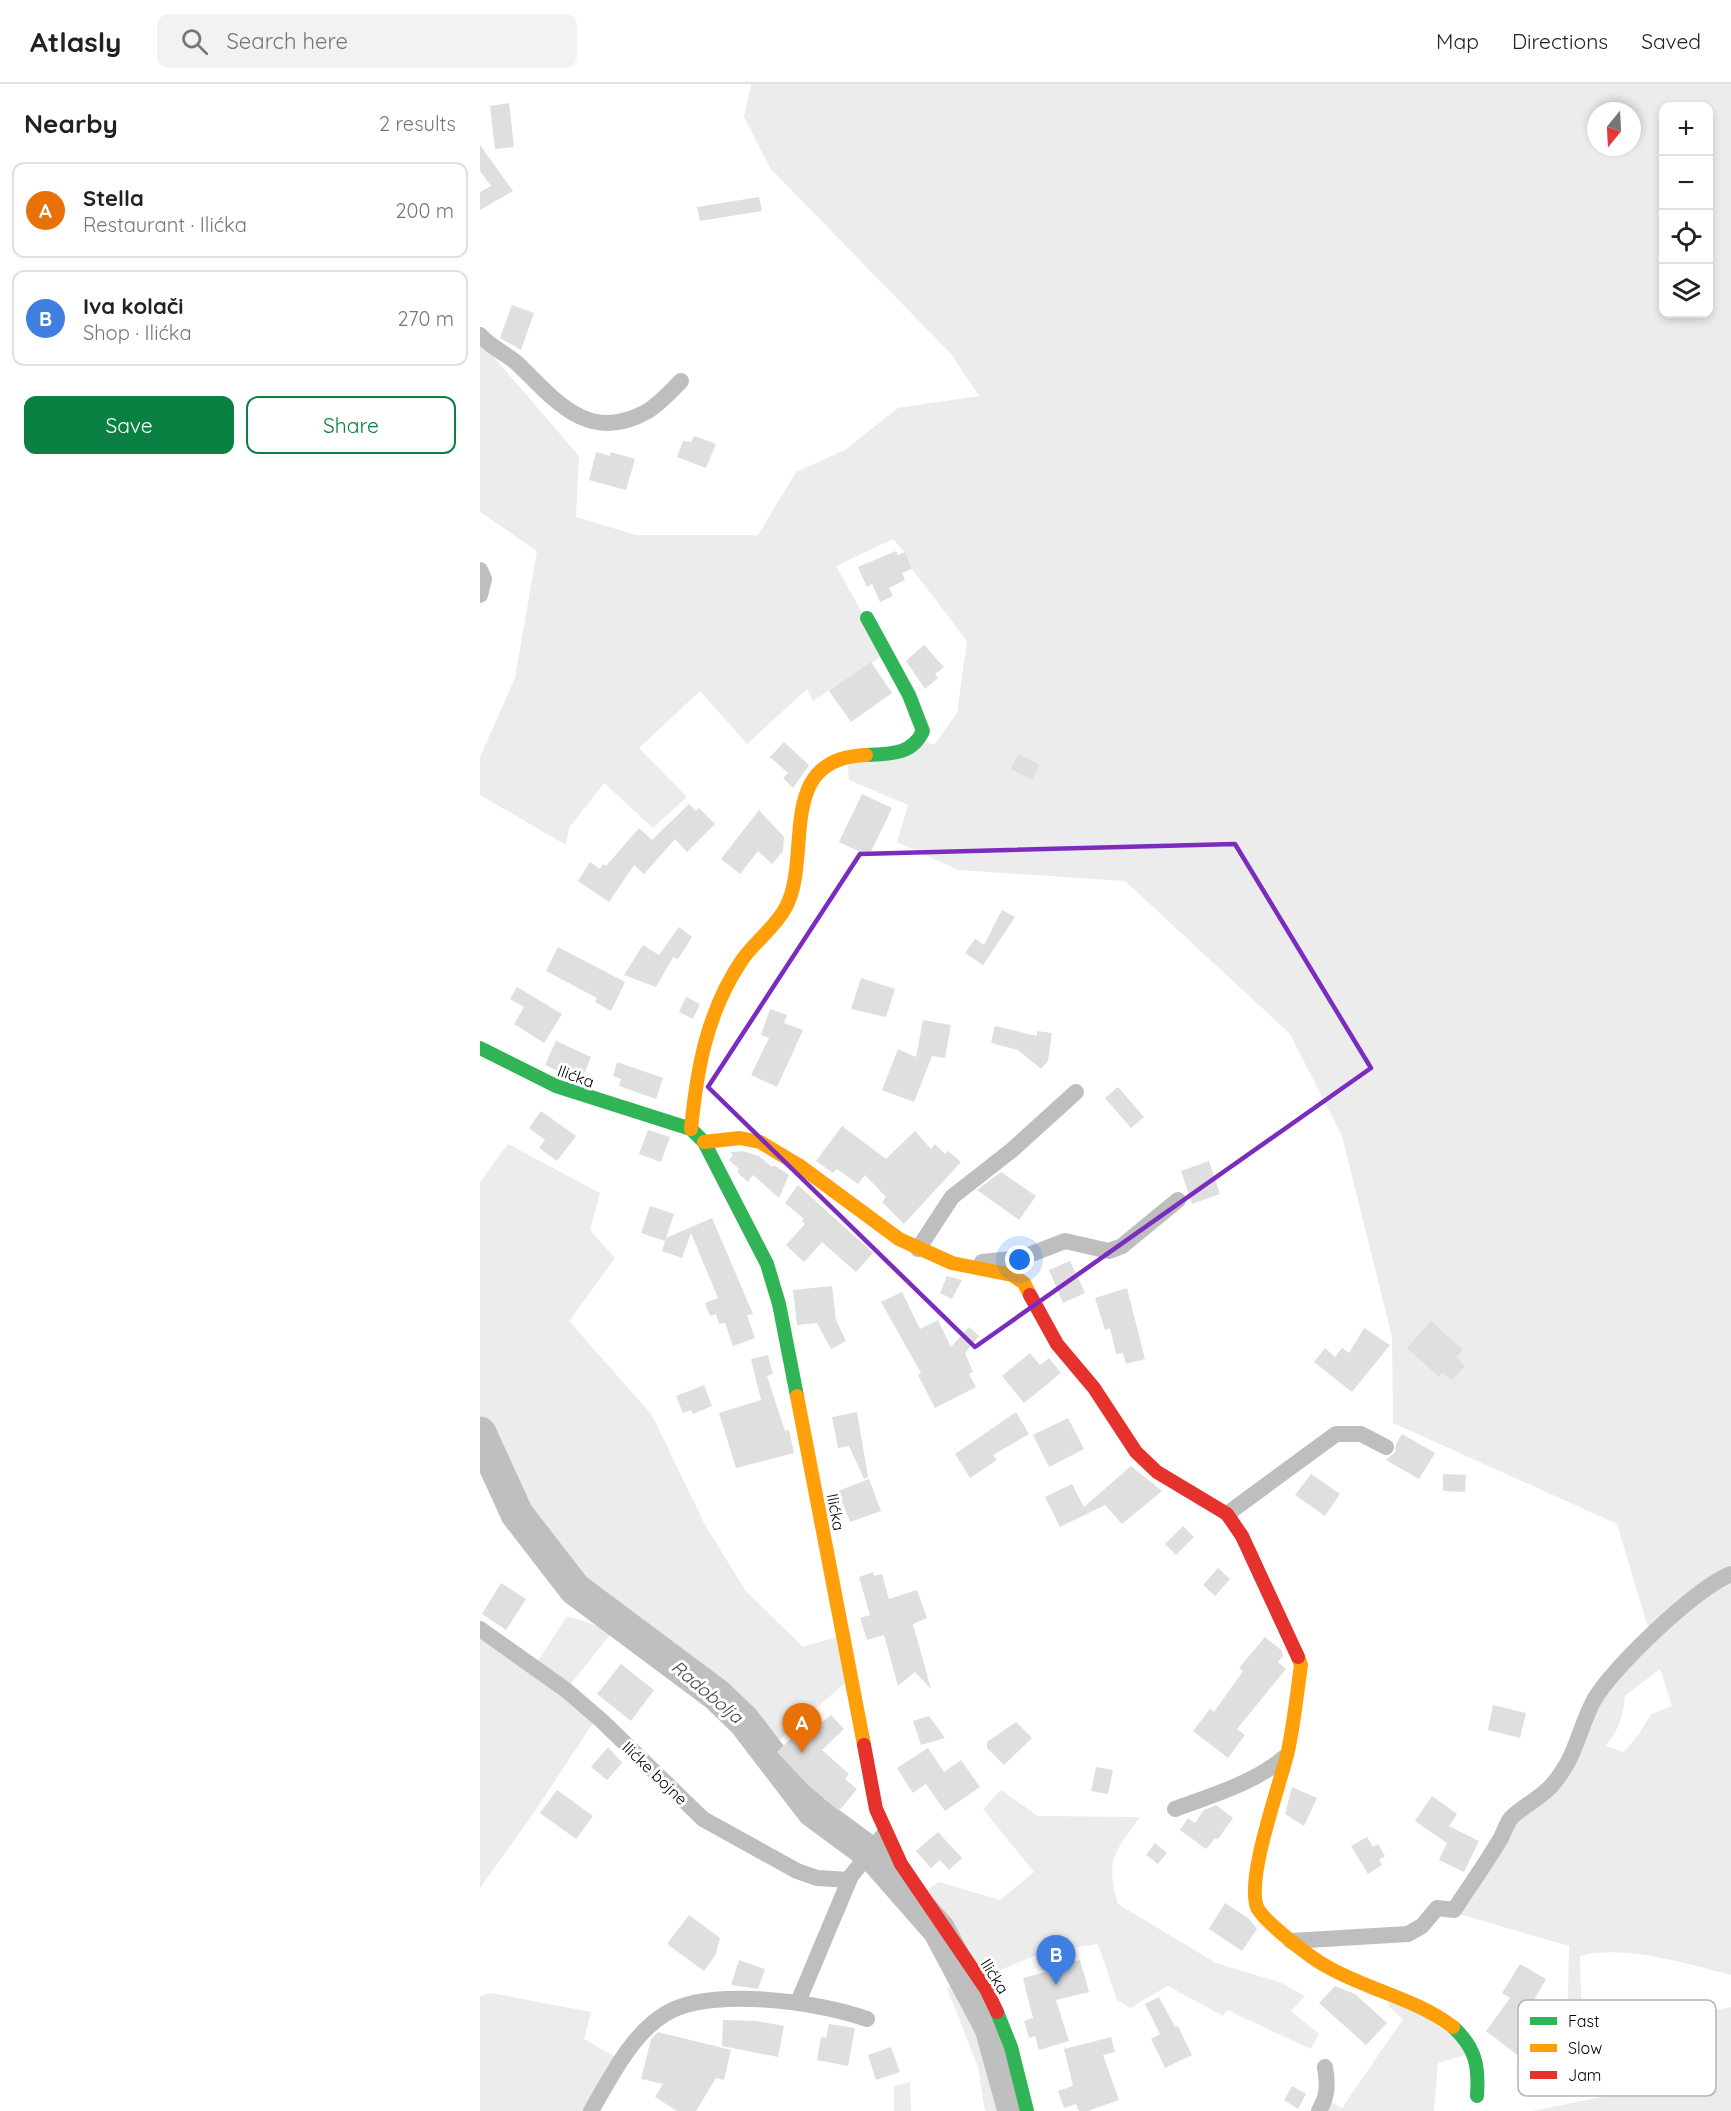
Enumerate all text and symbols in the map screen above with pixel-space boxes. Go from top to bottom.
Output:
search box [157,14,577,68]
text: Atlasly [30,24,121,59]
icon: search [178,25,211,58]
text: Search here [226,27,348,55]
text: Map [1436,28,1479,54]
text: Directions [1512,28,1608,54]
text: Saved [1641,28,1701,54]
north arrow [1587,102,1641,156]
map controls [1659,102,1713,318]
button: + [1659,102,1713,156]
text: Nearby [24,107,118,140]
text: 2 results [379,111,456,136]
button: − [1659,156,1713,210]
text: Stella [83,184,144,212]
text: A [39,198,52,223]
text: 200 m [395,198,454,223]
button: locate [1659,210,1713,264]
text: Restaurant · Ilićka [83,212,247,237]
button: layers [1659,264,1713,318]
text: Iva kolači [83,292,184,320]
text: B [39,306,52,331]
text: 270 m [397,306,454,331]
text: Shop · Ilićka [83,320,192,345]
button: Save [24,396,234,454]
button: Share [246,396,456,454]
street label: Ilićka [555,1060,597,1092]
your location [1005,1245,1034,1274]
street label: Ilićka [823,1492,849,1532]
water label: Radobolja [667,1655,749,1729]
pin: A [782,1704,822,1753]
street label: Ilićke bojne [618,1737,692,1809]
pin: B [1036,1936,1076,1985]
street label: Ilićka [977,1955,1013,1997]
legend [1518,2000,1716,2096]
text: Fast [1568,2011,1599,2031]
text: Slow [1568,2038,1602,2058]
text: Jam [1568,2065,1601,2085]

